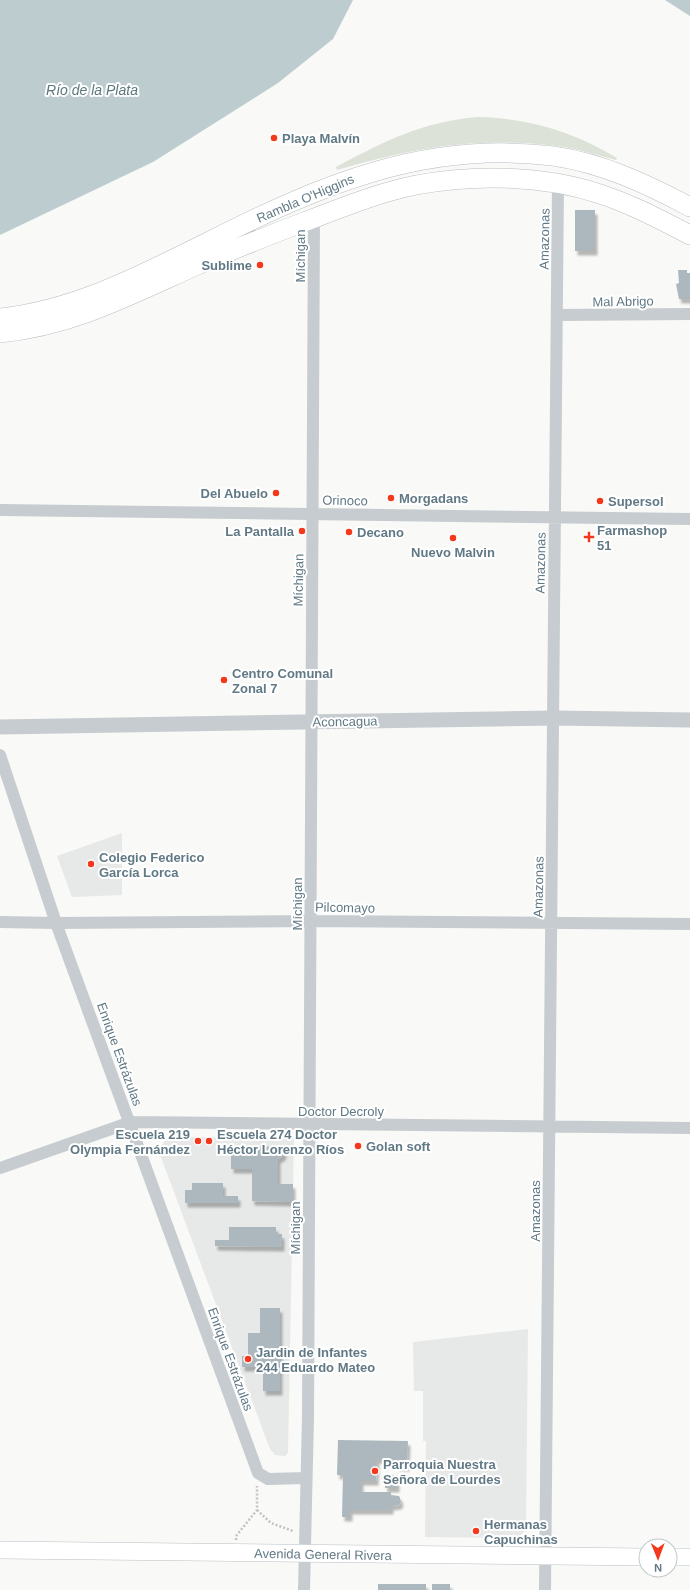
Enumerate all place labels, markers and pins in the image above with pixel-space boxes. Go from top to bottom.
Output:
place label: Playa Malvín [282,131,360,146]
marker: Playa Malvín [269,133,279,143]
place label: Sublime [201,258,252,273]
marker: Sublime [255,260,265,270]
place label: Del Abuelo [201,486,268,501]
marker: Del Abuelo [271,488,281,498]
place label: Morgadans [399,491,468,506]
marker: Morgadans [386,493,396,503]
place label: Supersol [608,494,664,509]
marker: Supersol [595,496,605,506]
place label: Farmashop 51 [597,523,667,553]
place label: La Pantalla [225,524,295,539]
place label: Decano [357,525,404,540]
marker: La Pantalla [297,526,307,536]
marker: Decano [344,527,354,537]
marker: Farmashop 51 [584,532,594,542]
marker: Nuevo Malvin [448,533,458,543]
place label: Nuevo Malvin [411,545,495,560]
place label: Centro Comunal Zonal 7 [232,666,333,696]
marker: Centro Comunal Zonal 7 [219,675,229,685]
place label: Colegio Federico García Lorca [99,850,205,880]
marker: Colegio Federico García Lorca [86,859,96,869]
place label: Escuela 219 Olympia Fernández [70,1127,190,1157]
place label: Escuela 274 Doctor Héctor Lorenzo Ríos [217,1127,344,1157]
marker: Escuela 219 Olympia Fernández [193,1136,203,1146]
marker: Escuela 274 Doctor Héctor Lorenzo Ríos [204,1136,214,1146]
place label: Golan soft [366,1139,431,1154]
marker: Golan soft [353,1141,363,1151]
place label: Jardin de Infantes 244 Eduardo Mateo [256,1345,375,1375]
marker: Jardin de Infantes 244 Eduardo Mateo [243,1354,253,1364]
place label: Parroquia Nuestra Señora de Lourdes [383,1457,501,1487]
marker: Parroquia Nuestra Señora de Lourdes [370,1466,380,1476]
place label: Hermanas Capuchinas [484,1517,558,1547]
marker: Hermanas Capuchinas [471,1526,481,1536]

